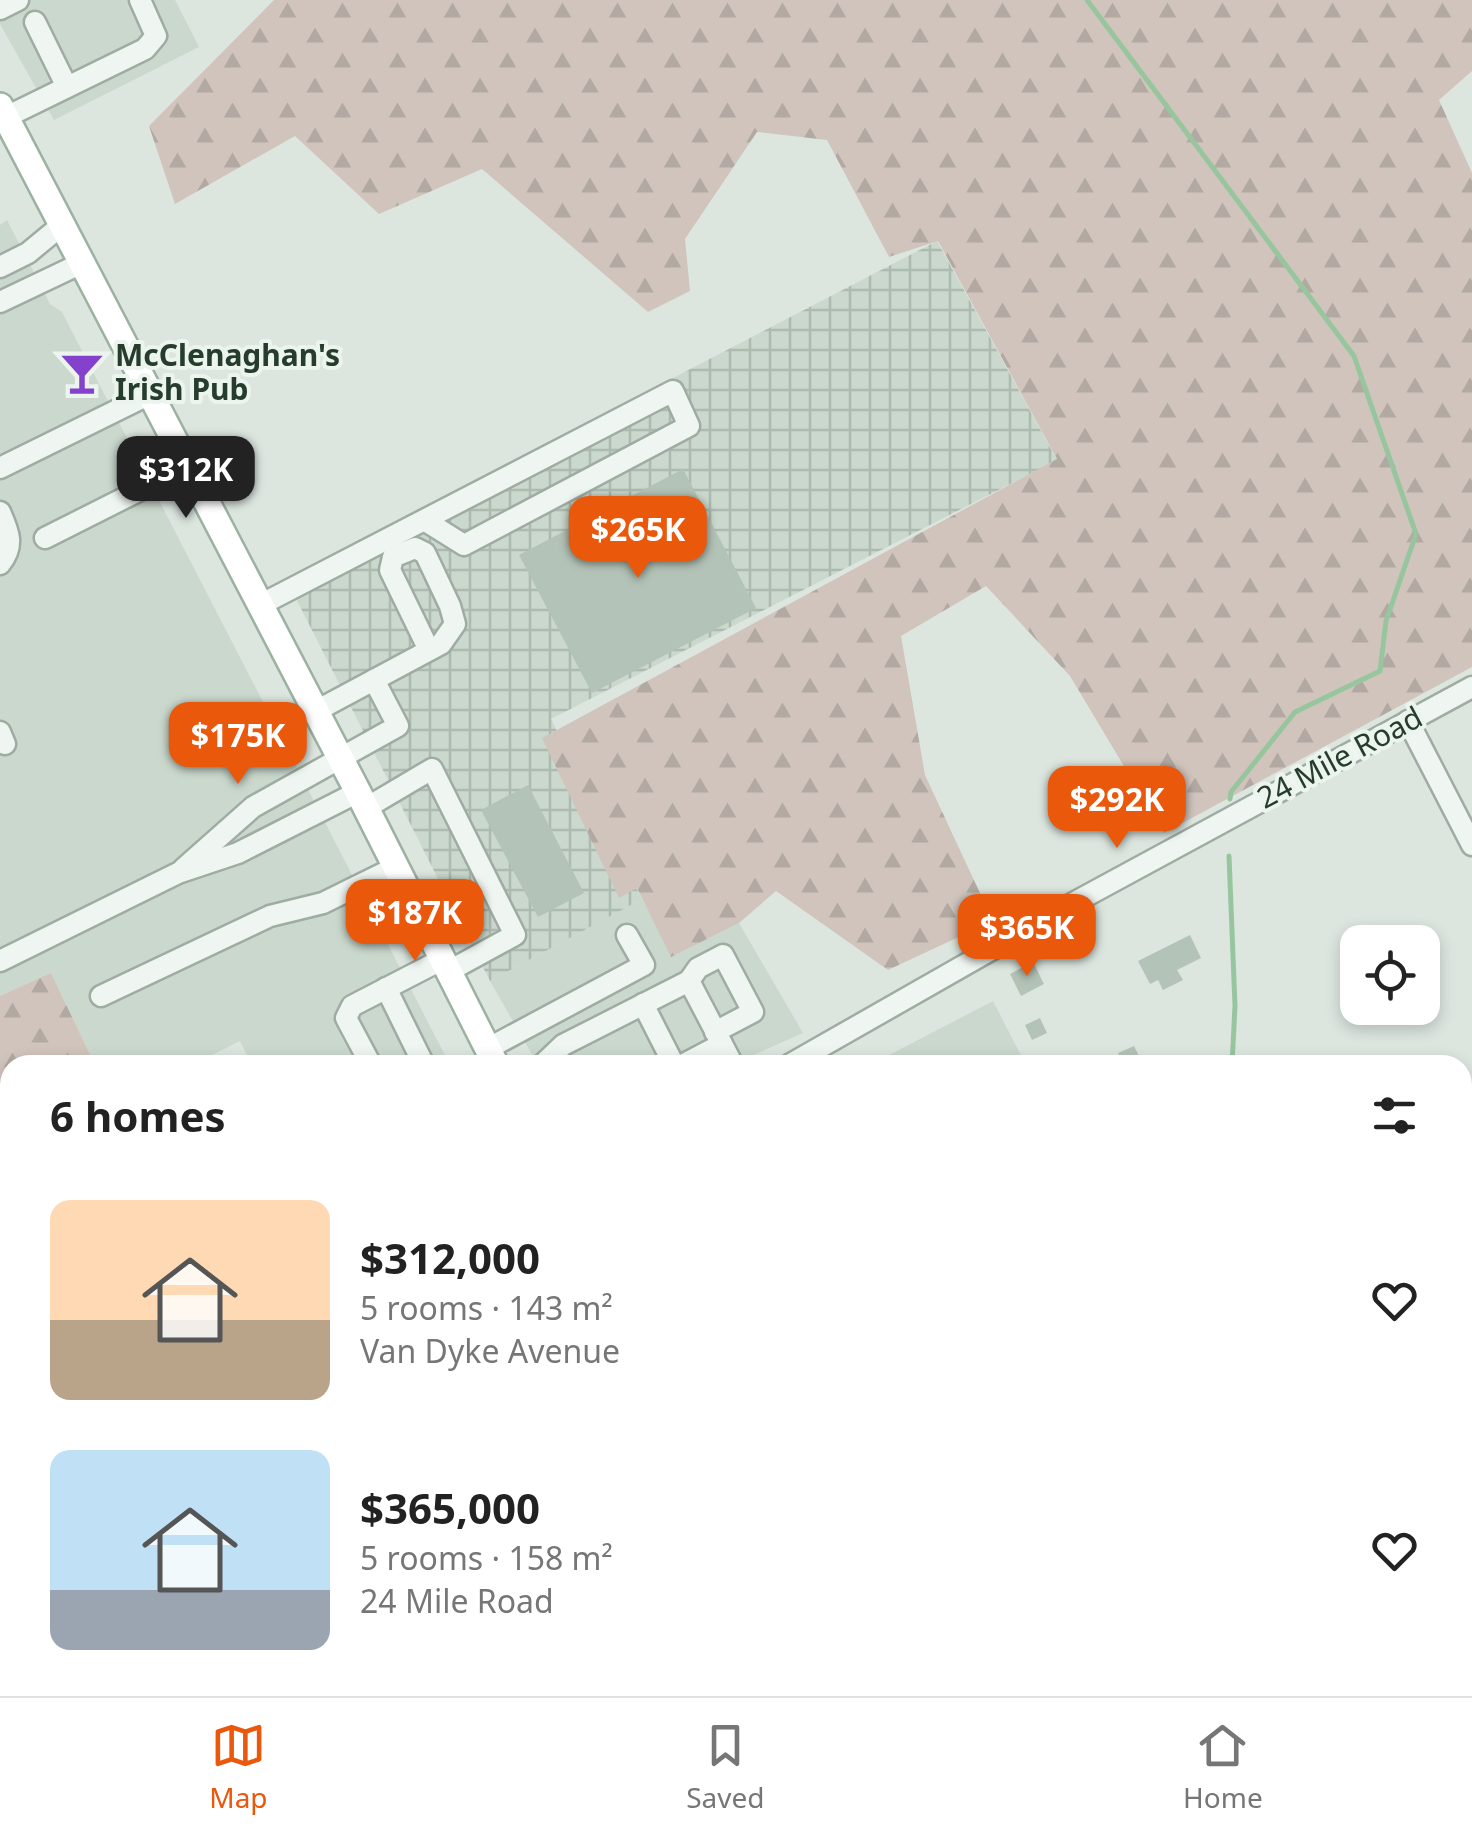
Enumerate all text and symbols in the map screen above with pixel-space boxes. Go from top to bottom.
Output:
place label: McClenaghan's Irish Pub [115,334,340,409]
bar icon: McClenaghan's Irish Pub [58,349,106,397]
pin: $312K [116,436,256,521]
text: $312K [139,447,233,490]
pin: $265K [568,496,708,581]
text: $265K [591,507,685,550]
street label: 24 Mile Road [1249,696,1429,817]
pin: $175K [168,702,308,787]
text: $175K [191,713,285,756]
pin: $292K [1047,766,1187,851]
text: $292K [1070,777,1164,820]
pin: $187K [345,879,485,964]
text: $187K [368,890,462,933]
pin: $365K [957,894,1097,979]
text: $365K [980,905,1074,948]
map controls [1340,925,1440,1025]
button: locate [1340,925,1440,1025]
text: 6 homes [50,1087,226,1144]
icon: filters [1367,1088,1422,1143]
text: $312,000 [360,1229,540,1286]
icon: home [130,1240,250,1360]
icon: heart [1367,1273,1422,1328]
text: 5 rooms · 143 m² [360,1286,613,1329]
text: Van Dyke Avenue [360,1329,620,1372]
text: $365,000 [360,1479,540,1536]
icon: home [130,1490,250,1610]
icon: heart [1367,1523,1422,1578]
text: 5 rooms · 158 m² [360,1536,613,1579]
text: 24 Mile Road [360,1579,554,1622]
tab: Map [209,1718,268,1816]
tab: Saved [686,1718,764,1816]
tab: Home [1183,1718,1263,1816]

